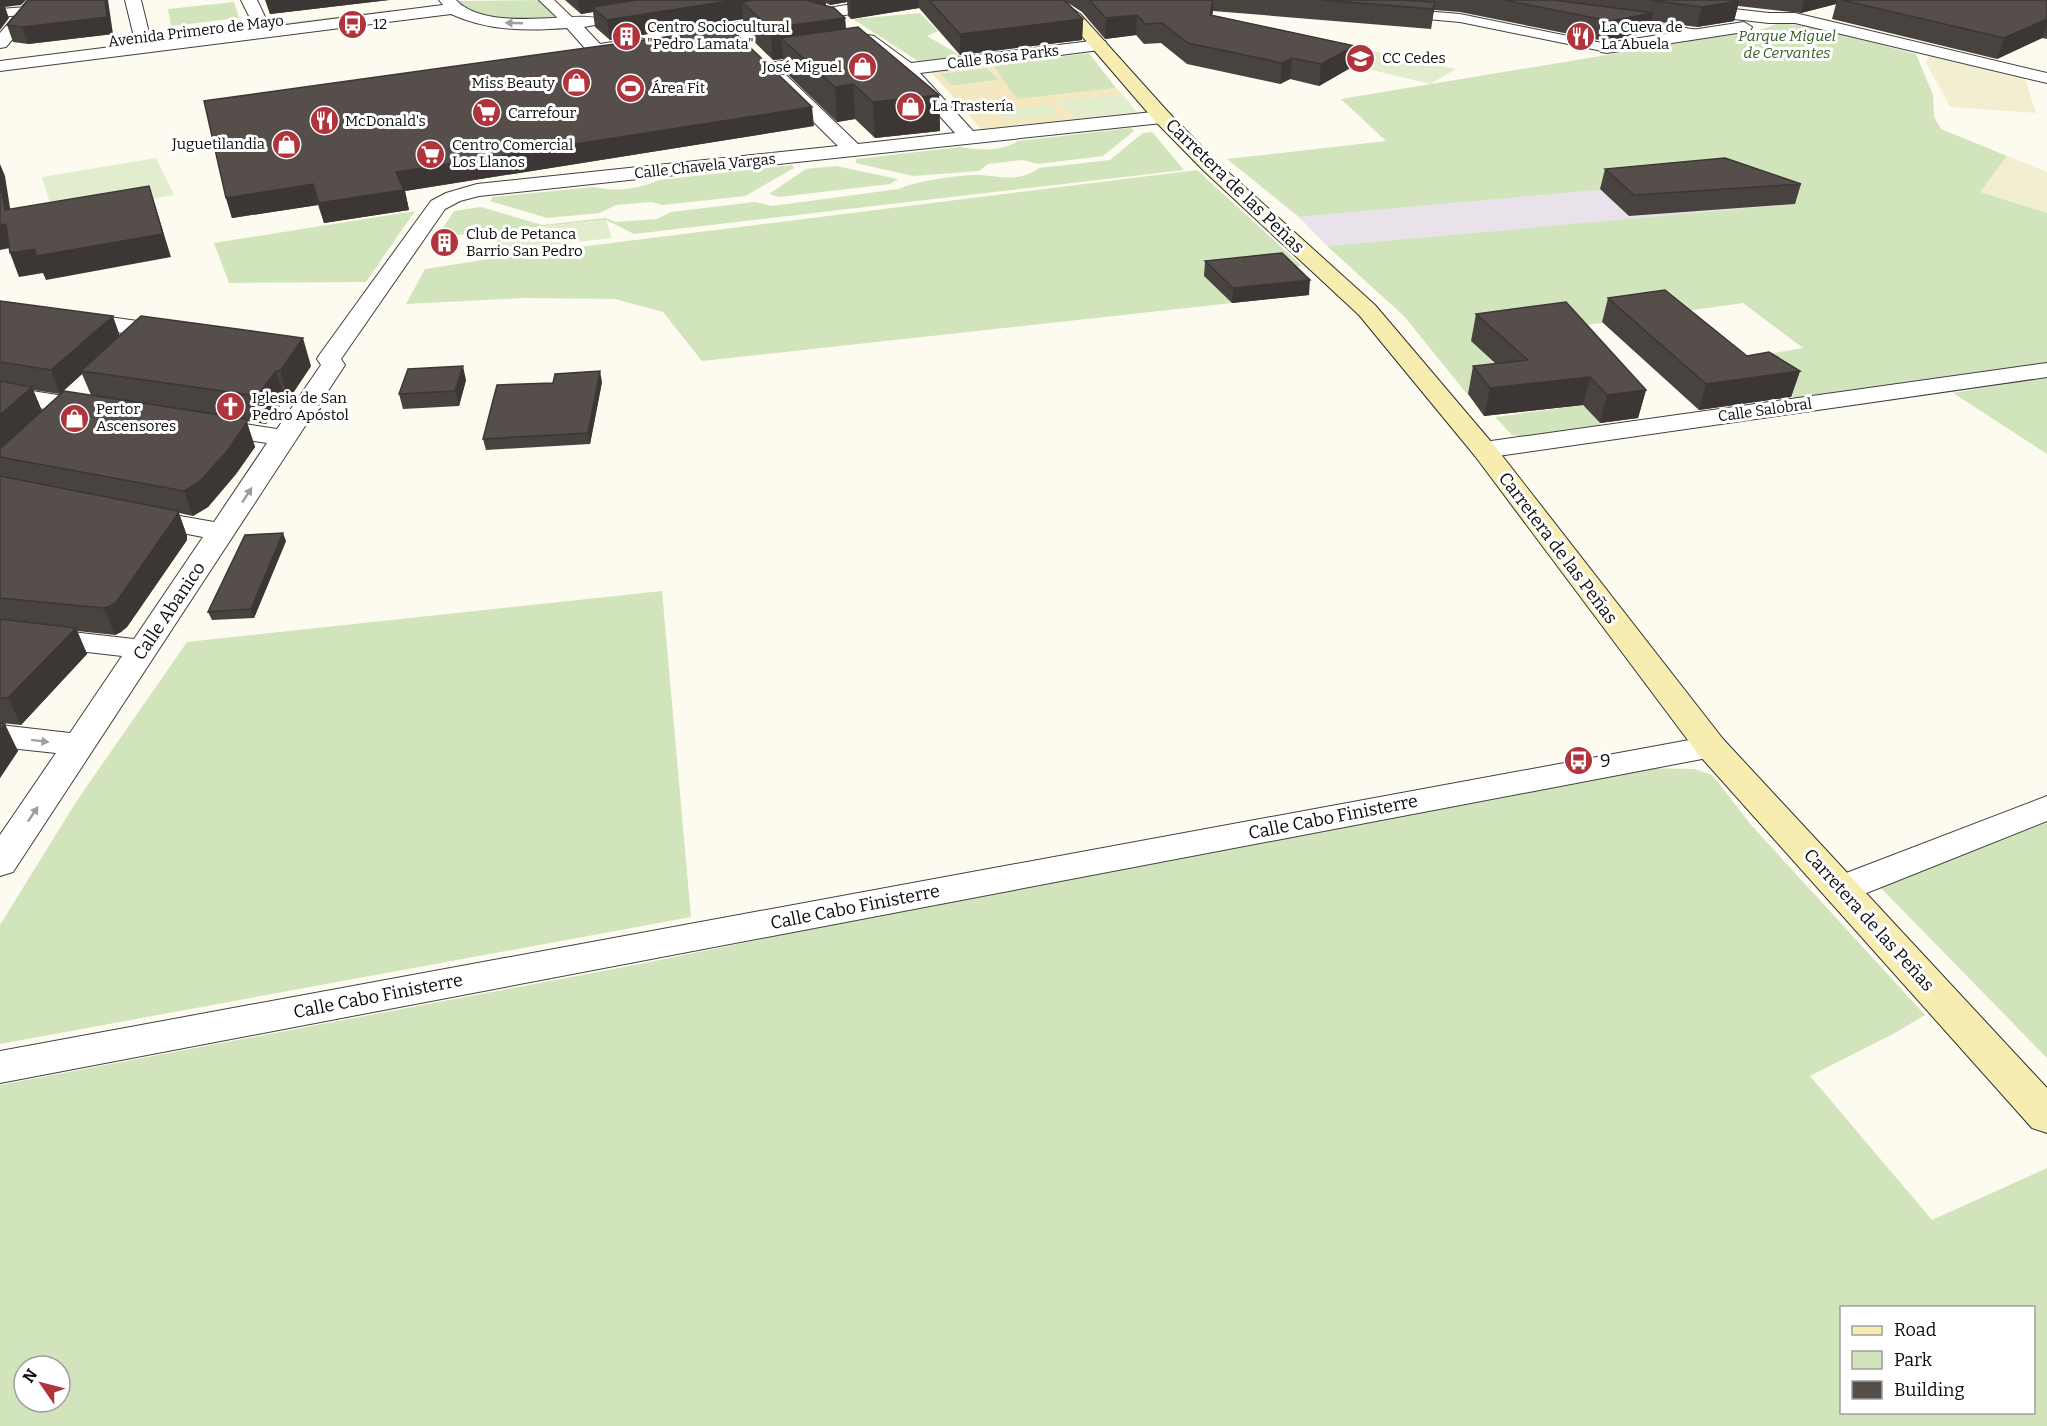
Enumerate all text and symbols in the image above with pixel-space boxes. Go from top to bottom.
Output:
bus stop icon: 12 [336,8,368,40]
street label: Avenida Primero de Mayo [107,11,285,51]
place label: 12 [373,15,387,33]
place label: Centro Sociocultural "Pedro Lamata" [647,18,790,53]
place label: La Cueva de La Abuela [1601,18,1683,53]
one-way arrow [504,19,523,28]
building icon: Centro Sociocultural "Pedro Lamata" [610,20,642,52]
restaurant icon: La Cueva de La Abuela [1564,20,1596,52]
park label: Parque Miguel de Cervantes [1738,27,1836,62]
street label: Calle Rosa Parks [946,41,1060,73]
school or university icon: CC Cedes [1345,42,1377,74]
place label: CC Cedes [1382,49,1446,67]
shop icon: José Miguel [847,51,879,83]
place label: José Miguel [761,58,842,76]
shop icon: Miss Beauty [560,67,592,99]
sports icon: Área Fit [614,72,646,104]
place label: Miss Beauty [471,74,555,92]
place label: Área Fit [651,79,706,97]
shop icon: La Trastería [895,90,927,122]
supermarket icon: Carrefour [471,97,503,129]
place label: La Trastería [932,97,1014,115]
place label: Carrefour [508,104,576,122]
restaurant icon: McDonald's [308,105,340,137]
place label: McDonald's [345,112,426,130]
street label: Carretera de las Peñas [1161,114,1309,258]
shop icon: Juguetilandia [270,128,302,160]
place label: Juguetilandia [171,135,265,153]
place label: Centro Comercial Los Llanos [452,136,573,171]
supermarket icon: Centro Comercial Los Llanos [415,138,447,170]
street label: Calle Chavela Vargas [633,150,777,182]
place label: Club de Petanca Barrio San Pedro [466,225,583,260]
building icon: Club de Petanca Barrio San Pedro [429,227,461,259]
place label: Iglesia de San Pedro Apóstol [252,389,349,424]
church icon: Iglesia de San Pedro Apóstol [215,391,247,423]
street label: Calle Salobral [1717,395,1813,425]
place label: Pertor Ascensores [96,400,176,435]
shop icon: Pertor Ascensores [59,402,91,434]
street label: Carretera de las Peñas [1494,468,1622,628]
one-way arrow [241,487,252,504]
street label: Calle Abanico [128,558,210,664]
one-way arrow [30,736,49,745]
bus stop icon: 9 [1563,745,1595,777]
place label: 9 [1600,750,1611,772]
street label: Calle Cabo Finisterre [1246,790,1420,844]
one-way arrow [27,807,39,823]
street label: Carretera de las Peñas [1799,844,1939,996]
street label: Calle Cabo Finisterre [768,880,942,934]
street label: Calle Cabo Finisterre [291,969,465,1023]
legend [1840,1306,2035,1414]
text: Road [1894,1319,1937,1341]
text: Park [1894,1349,1933,1371]
north arrow [12,1354,72,1414]
text: N [19,1365,41,1386]
text: Building [1894,1379,1965,1401]

